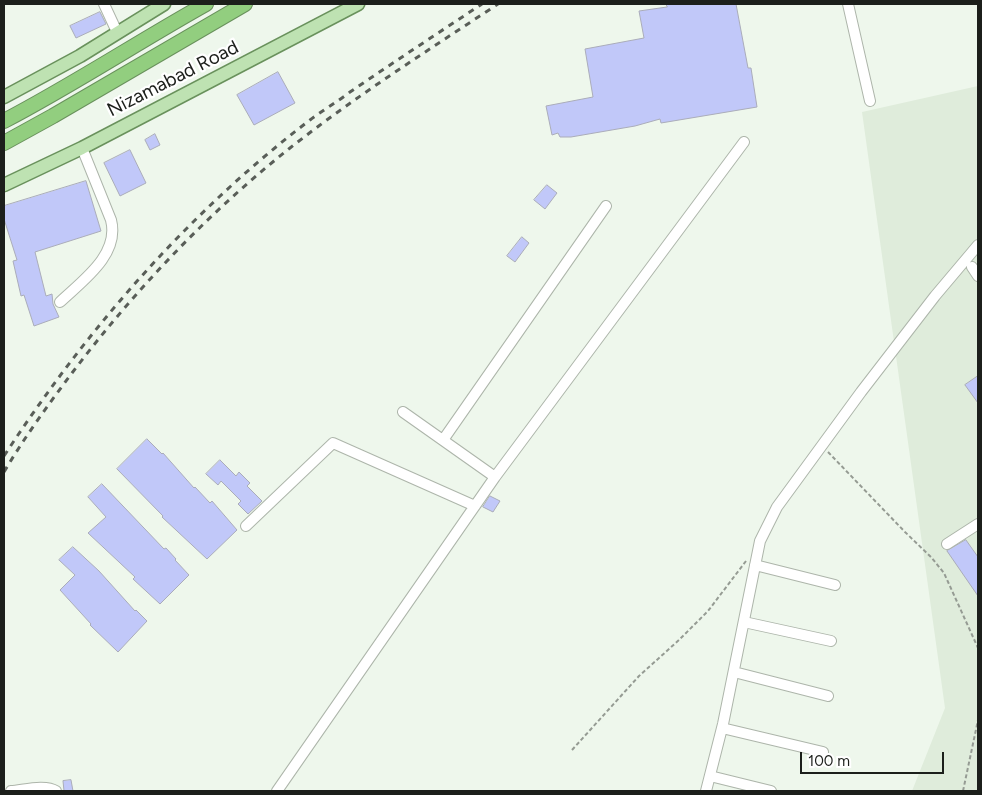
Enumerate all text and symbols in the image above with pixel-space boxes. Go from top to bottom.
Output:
street label: Nizamabad Road [104,36,242,122]
scale bar [802,742,946,774]
text: 100 m [808,752,850,770]

